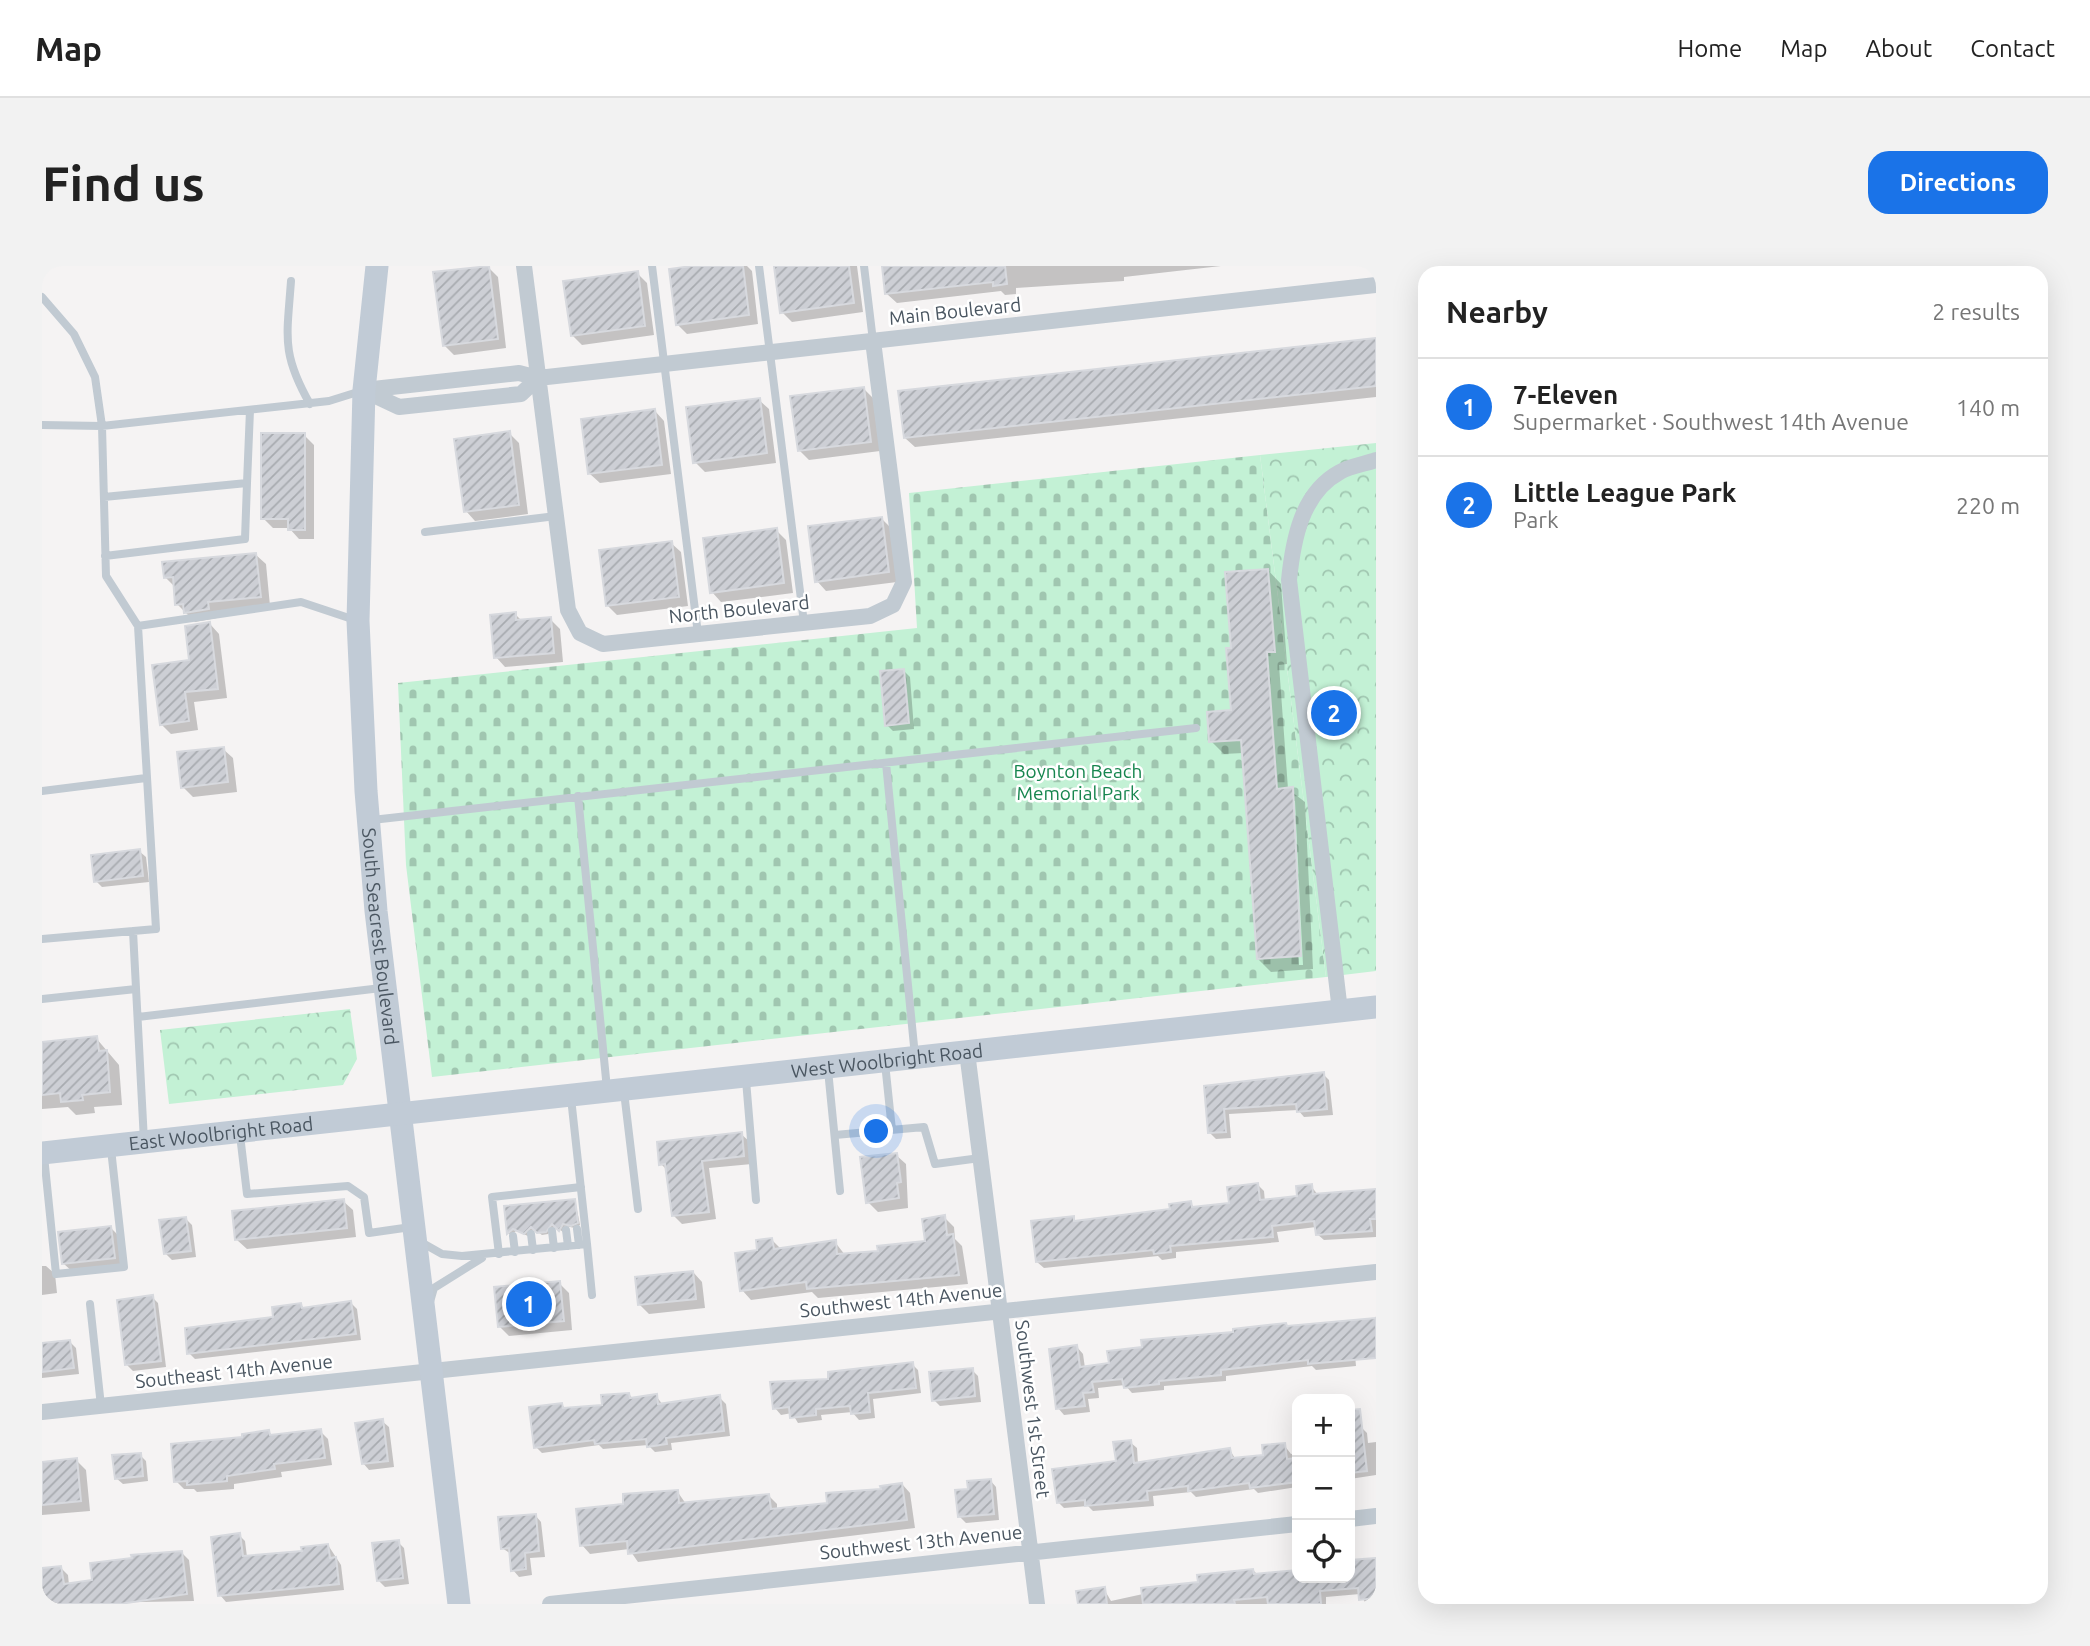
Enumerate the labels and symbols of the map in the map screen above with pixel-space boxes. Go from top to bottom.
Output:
street label: Main Boulevard [888,293,1022,329]
street label: North Boulevard [668,591,810,627]
pin: 2 [1311,687,1357,739]
park label: Boynton Beach Memorial Park [1014,760,1142,804]
street label: South Seacrest Boulevard [358,827,403,1046]
street label: West Woolbright Road [790,1039,984,1082]
street label: East Woolbright Road [128,1112,314,1154]
your location [859,1114,893,1148]
pin: 1 [506,1278,552,1330]
street label: Southwest 14th Avenue [799,1278,1003,1322]
street label: Southwest 1st Street [1011,1319,1055,1500]
street label: Southeast 14th Avenue [134,1350,334,1392]
street label: Southwest 13th Avenue [819,1520,1023,1564]

